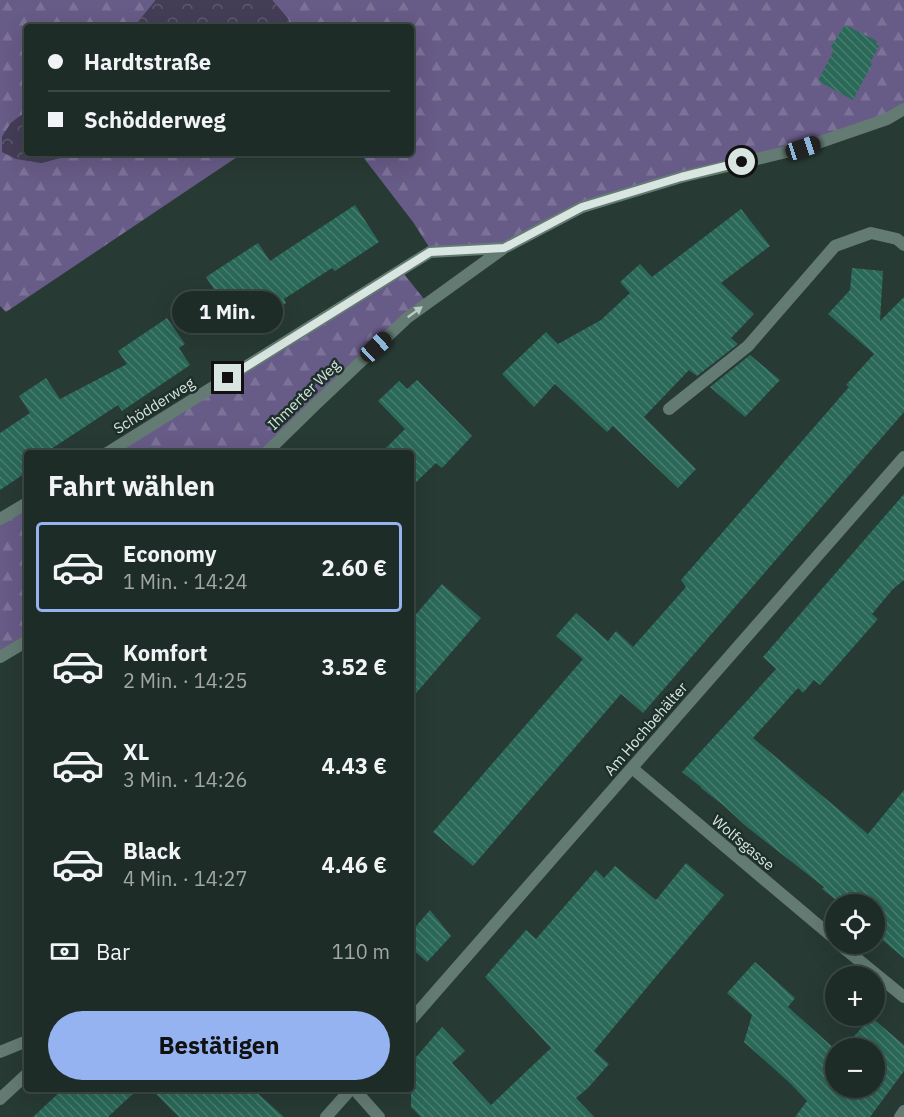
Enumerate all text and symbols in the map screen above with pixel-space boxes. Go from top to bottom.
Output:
text: Hardtstraße [84,47,211,76]
text: Schödderweg [84,105,226,134]
car [783,134,823,162]
route start [728,148,755,175]
callout: 1 Min. [172,291,284,333]
text: 1 Min. [199,298,256,325]
one-way arrow [407,306,423,318]
car [357,328,395,366]
street label: Ihmerter Weg [264,355,344,434]
route end [214,364,241,391]
street label: Schödderweg [110,373,198,438]
text: Fahrt wählen [48,468,215,503]
text: Economy [123,539,217,568]
icon: car [51,540,105,594]
text: 2.60 € [322,553,387,582]
text: 1 Min. · 14:24 [123,568,248,595]
text: Komfort [123,638,208,667]
icon: car [51,639,105,693]
text: 3.52 € [322,652,387,681]
text: 2 Min. · 14:25 [123,667,248,694]
street label: Am Hochbehälter [600,678,692,779]
text: XL [123,737,149,766]
icon: car [51,738,105,792]
text: 4.43 € [322,751,387,780]
text: 3 Min. · 14:26 [123,766,248,793]
street label: Wolfsgasse [708,811,779,874]
text: Black [123,836,181,865]
icon: car [51,837,105,891]
text: 4.46 € [322,850,387,879]
text: 4 Min. · 14:27 [123,865,248,892]
map controls [825,894,885,1098]
button: locate [825,894,885,954]
icon: cash [48,935,81,968]
text: Bar [96,937,130,966]
text: 110 m [332,938,390,965]
button: + [825,966,885,1026]
button: Bestätigen [48,1011,390,1080]
button: − [825,1038,885,1098]

